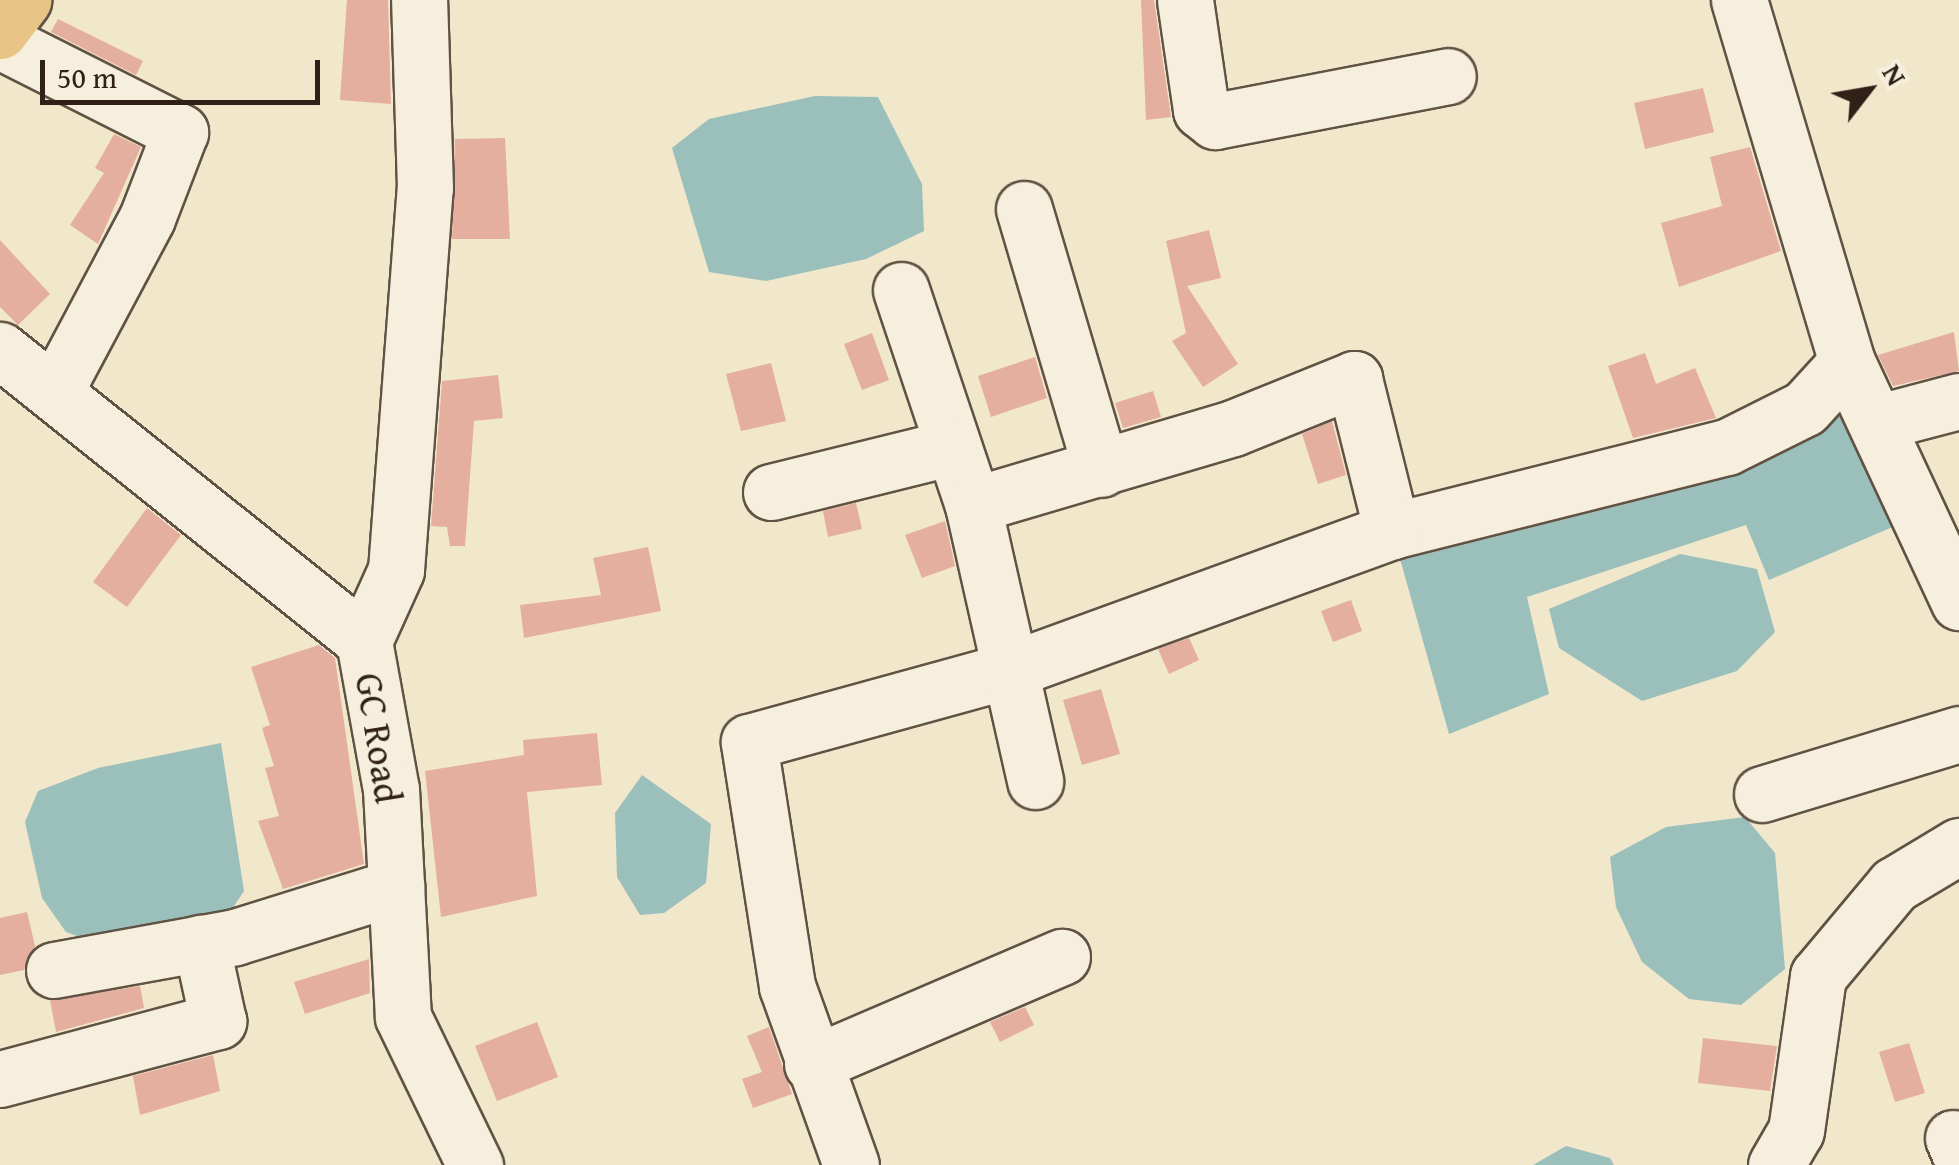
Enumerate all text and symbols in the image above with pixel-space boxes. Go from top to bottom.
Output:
scale bar [45,40,325,102]
north arrow [1819,40,1919,140]
text: 50 m [57,55,117,99]
text: N [1873,56,1918,93]
street label: GC Road [346,670,412,806]

